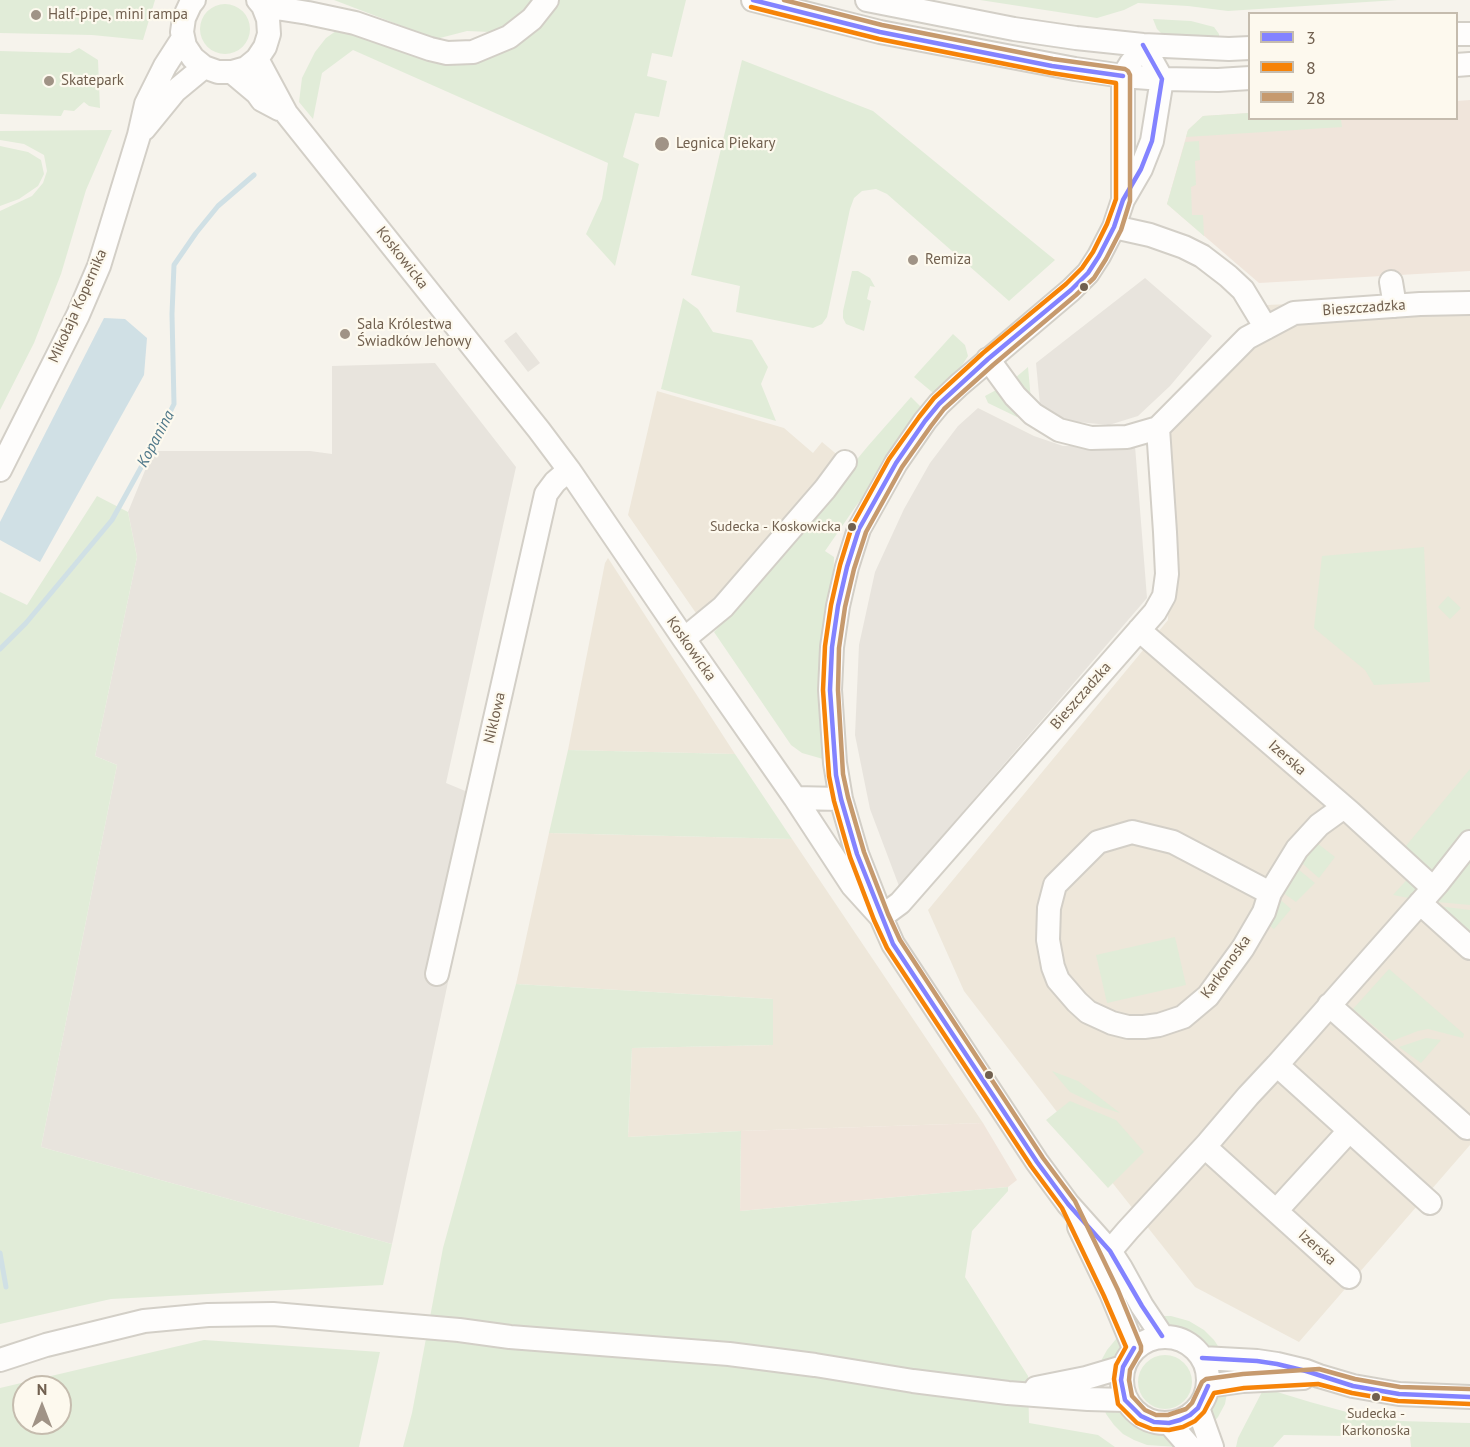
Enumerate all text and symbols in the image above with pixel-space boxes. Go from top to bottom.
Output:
place label: Half-pipe, mini rampa [48,6,188,24]
marker: Half-pipe, mini rampa [29,8,43,22]
legend [1248,12,1458,120]
text: 3 [1306,26,1316,49]
text: 8 [1306,56,1316,79]
place label: Skatepark [61,72,124,90]
marker: Skatepark [42,74,56,88]
text: 28 [1306,86,1326,109]
marker: Legnica Piekary [653,135,671,153]
place label: Legnica Piekary [676,135,776,153]
street label: Koskowicka [372,223,432,293]
street label: Mikołaja Kopernika [45,246,111,366]
place label: Remiza [925,251,971,269]
marker: Remiza [906,253,920,267]
unlabelled marker [1078,281,1090,293]
street label: Bieszczadzka [1322,296,1406,320]
place label: Sala Królestwa Świadków Jehowy [357,316,472,351]
marker: Sala Królestwa Świadków Jehowy [338,327,352,341]
water label: Kopanina [133,407,179,471]
place label: Sudecka - Koskowicka [710,519,841,535]
marker: Sudecka - Koskowicka [846,521,858,533]
street label: Koskowicka [662,613,720,685]
street label: Bieszczadzka [1047,659,1115,733]
street label: Niklowa [480,691,510,745]
street label: Izerska [1264,737,1310,779]
street label: Karkonoska [1197,932,1255,1002]
unlabelled marker [983,1069,995,1081]
street label: Izerska [1294,1226,1340,1270]
north arrow [12,1375,72,1435]
text: N [37,1379,47,1399]
marker: Sudecka - Karkonoska [1370,1391,1382,1403]
place label: Sudecka - Karkonoska [1342,1406,1410,1438]

